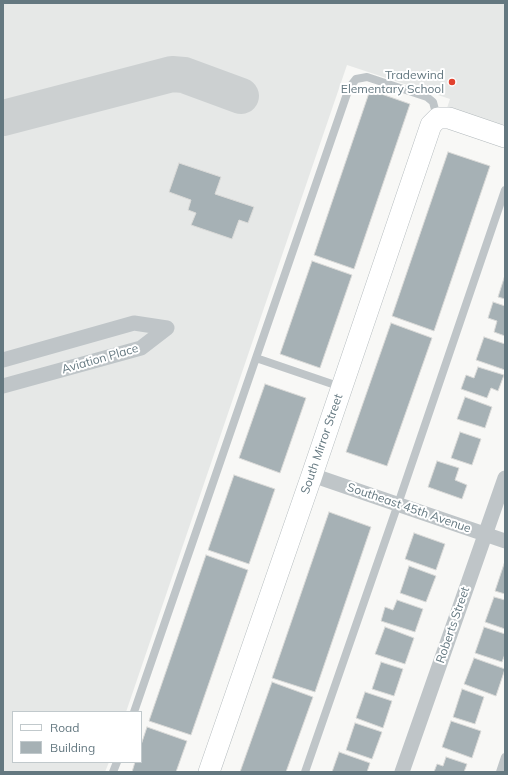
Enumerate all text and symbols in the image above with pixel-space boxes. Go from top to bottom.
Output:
place label: Tradewind Elementary School [341,68,444,96]
marker: Tradewind Elementary School [447,77,457,87]
street label: Aviation Place [60,341,140,377]
street label: South Mirror Street [298,392,346,496]
street label: Southeast 45th Avenue [345,480,473,536]
street label: Roberts Street [433,585,473,665]
legend [12,711,142,763]
text: Road [50,720,79,735]
text: Building [50,740,95,755]

